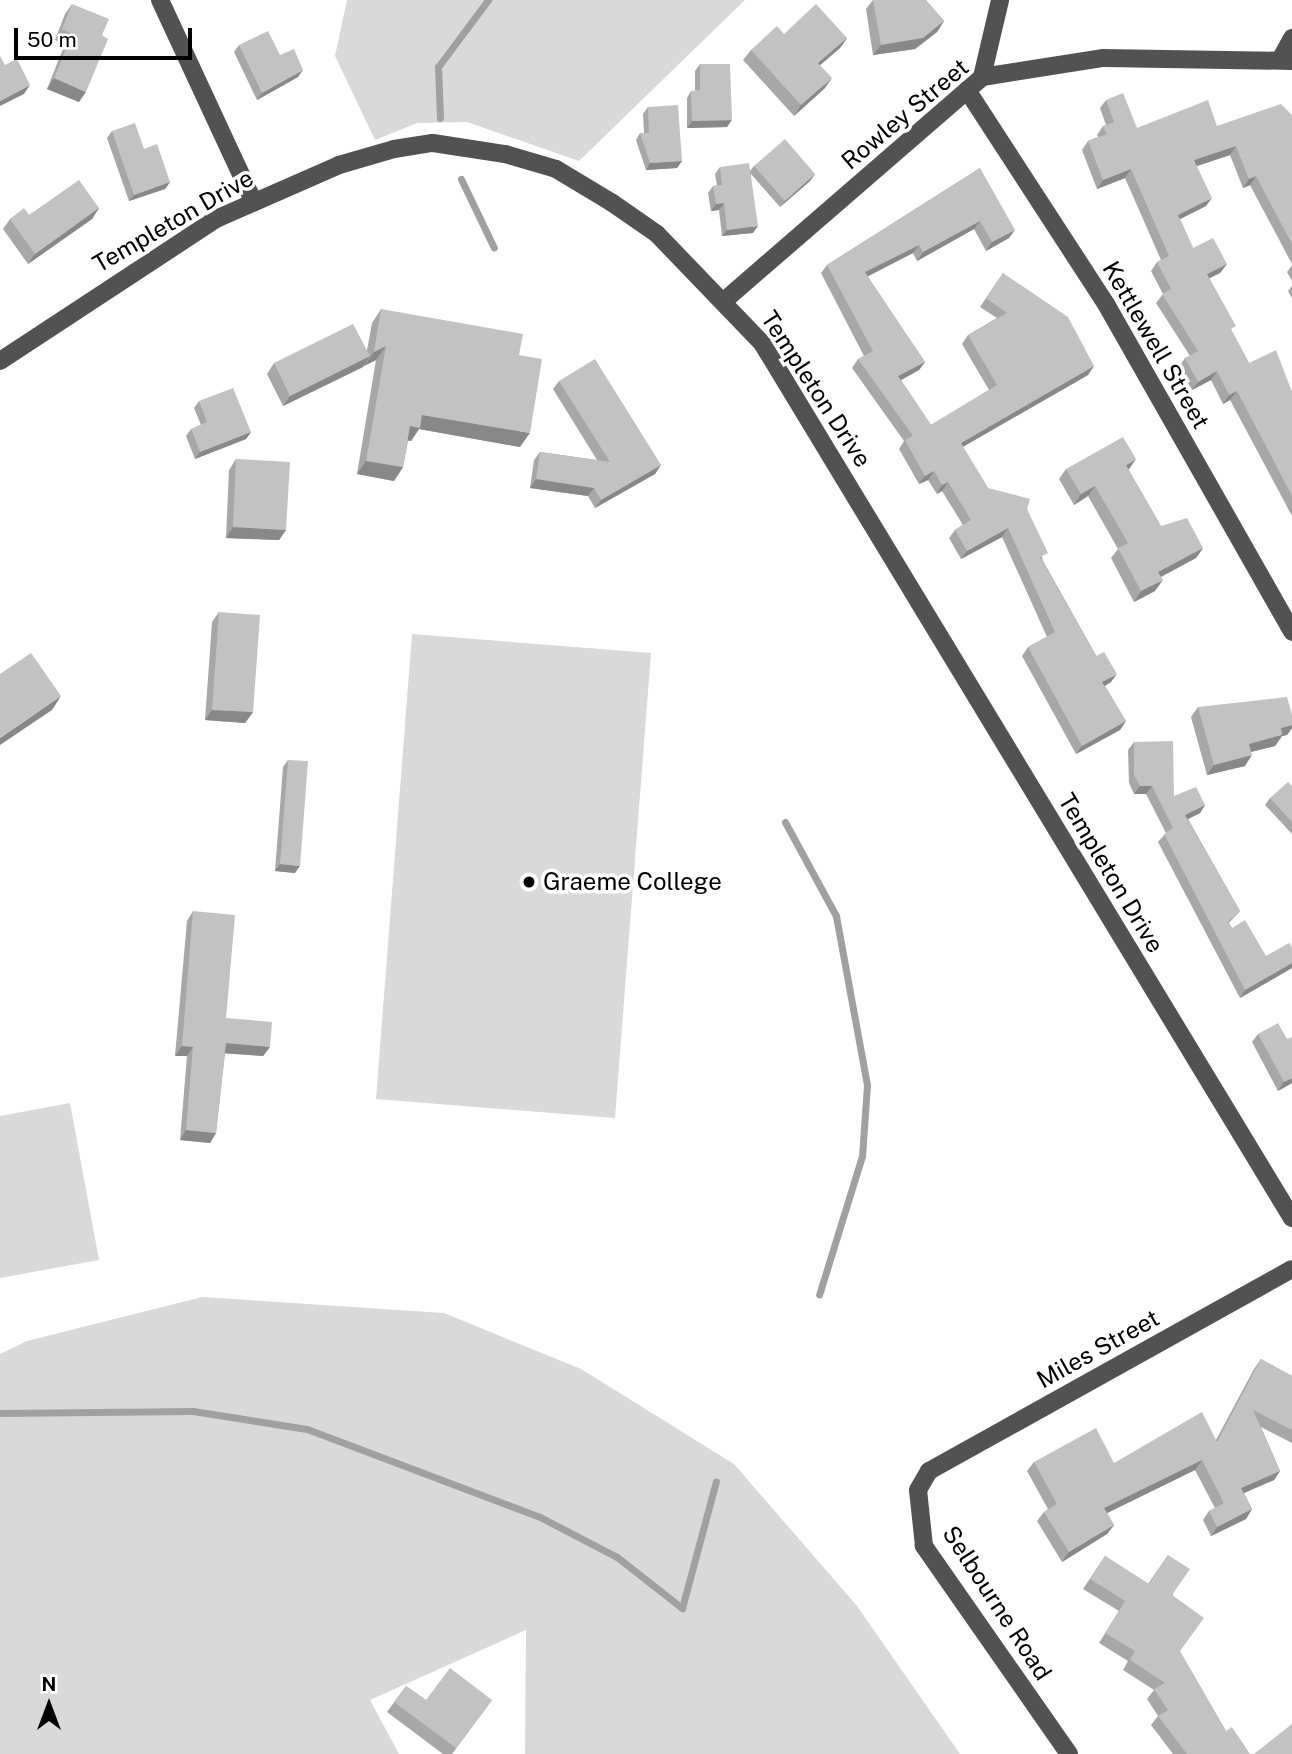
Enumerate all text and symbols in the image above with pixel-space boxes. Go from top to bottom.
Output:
scale bar [18,14,196,58]
text: 50 m [27,27,77,52]
street label: Rowley Street [836,53,974,175]
street label: Templeton Drive [88,163,258,279]
street label: Kettlewell Street [1096,256,1216,434]
street label: Templeton Drive [755,305,877,473]
street label: Templeton Drive [1052,788,1170,958]
place label: Graeme College [543,868,722,896]
marker: Graeme College [521,874,537,890]
street label: Miles Street [1032,1304,1164,1394]
street label: Selbourne Road [936,1520,1058,1686]
north arrow [14,1670,84,1740]
text: N [42,1673,56,1695]

